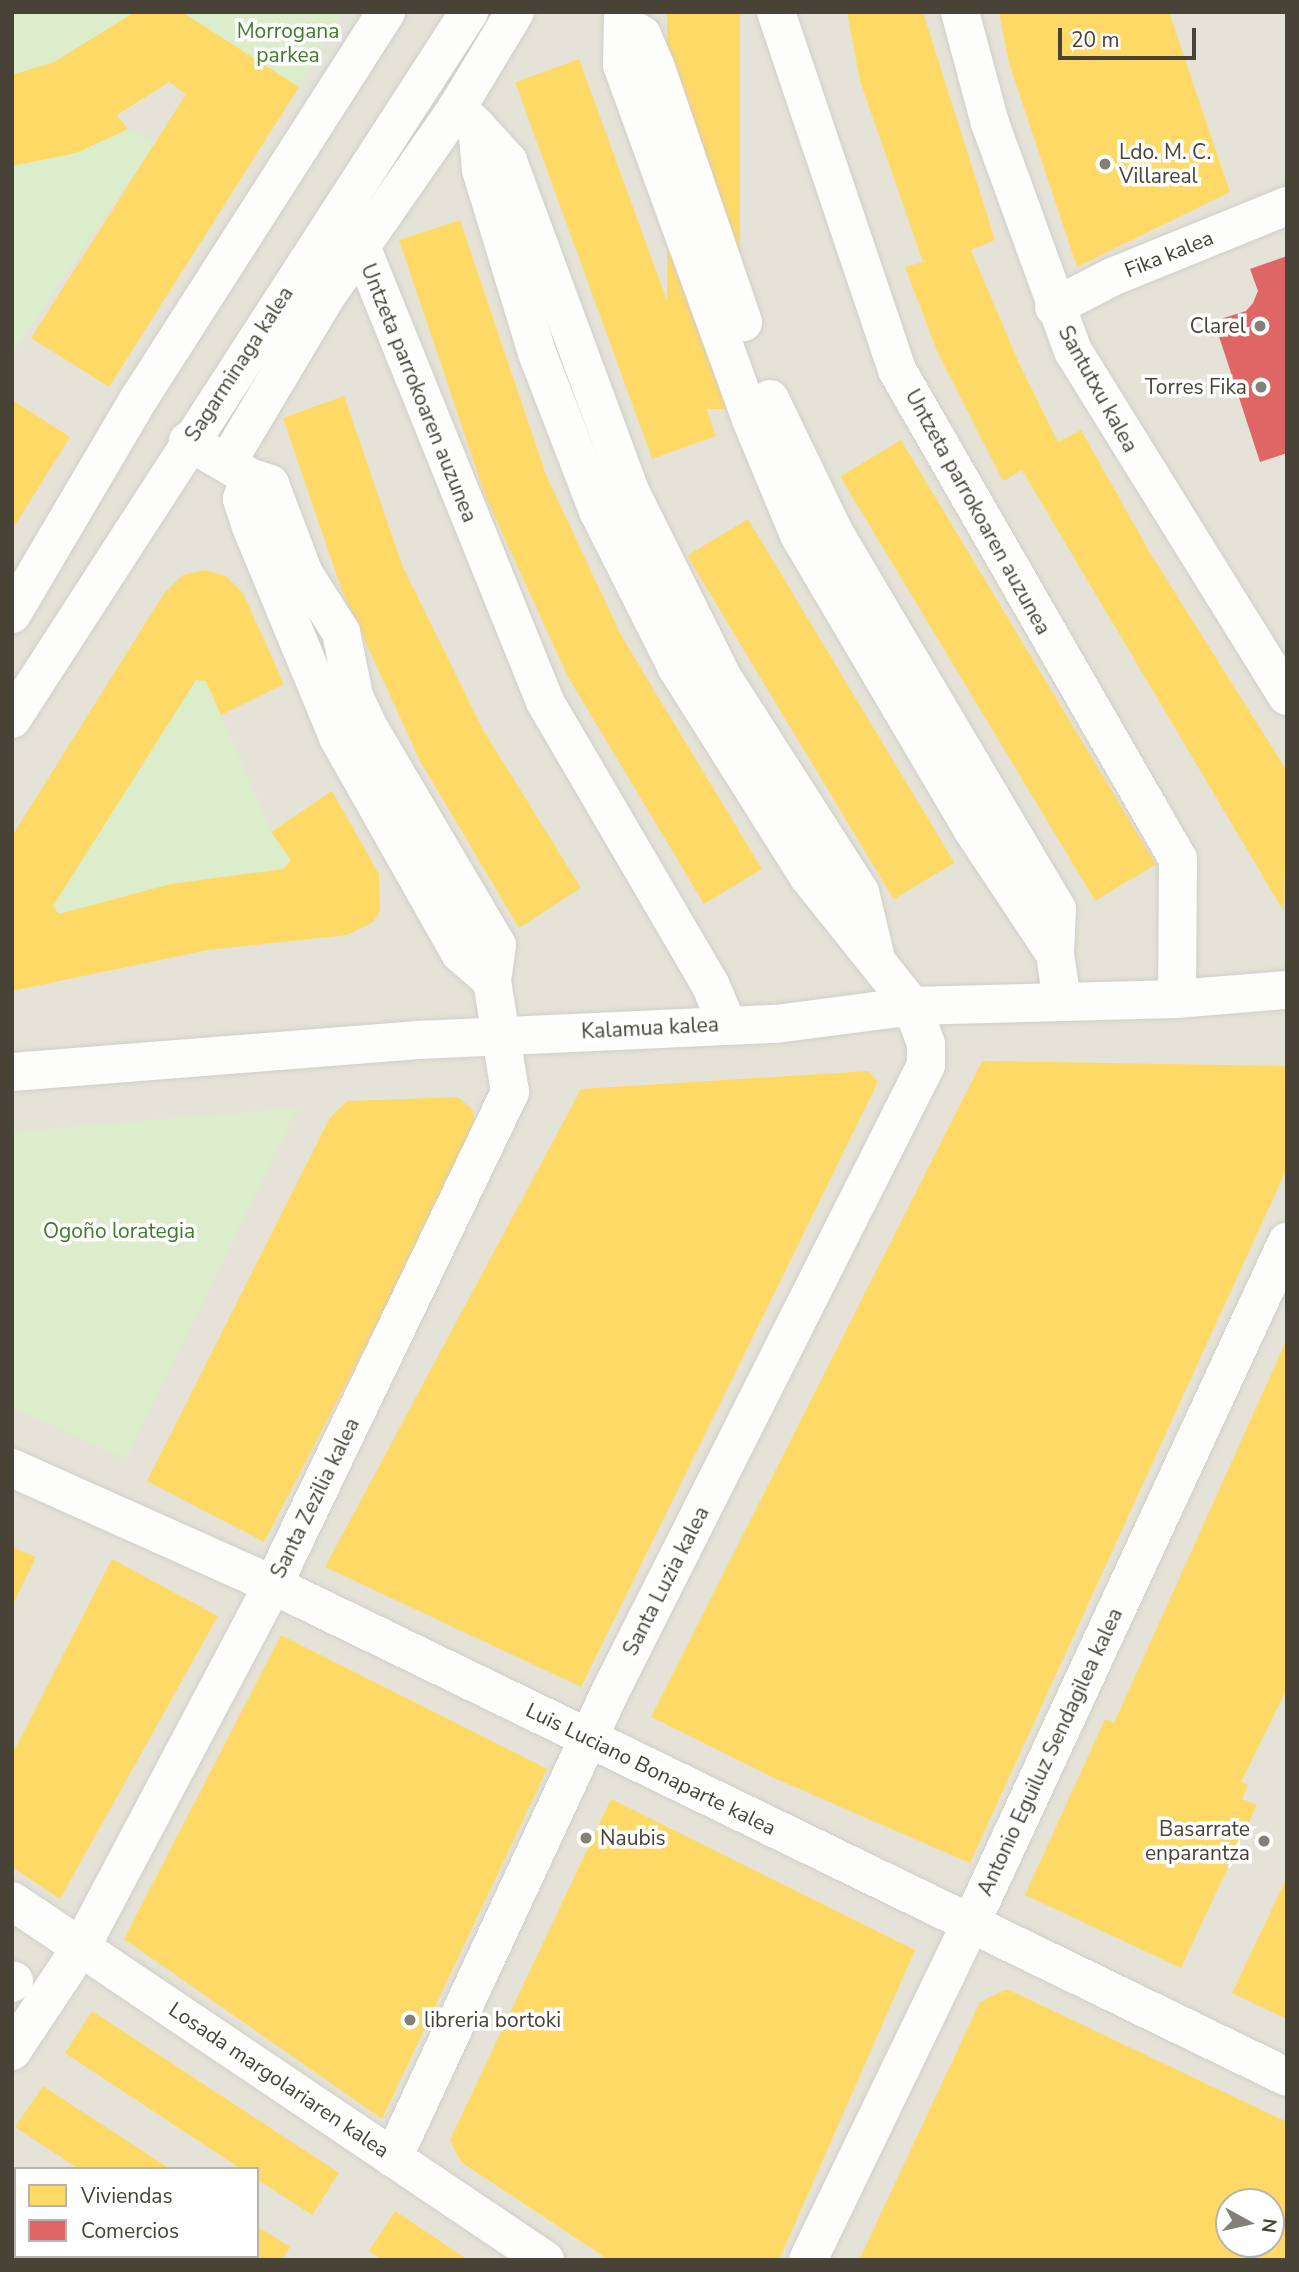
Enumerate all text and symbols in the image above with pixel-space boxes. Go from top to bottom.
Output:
scale bar [1061,14,1199,58]
park label: Morrogana parkea [237,18,339,68]
text: 20 m [1071,26,1120,54]
place label: Ldo. M. C. Villareal [1119,139,1211,189]
marker: Ldo. M. C. Villareal [1097,156,1113,172]
street label: Fika kalea [1121,225,1217,283]
street label: Untzeta parrokoaren auzunea [356,260,482,526]
street label: Sagarminaga kalea [180,282,298,446]
place label: Clarel [1190,313,1246,339]
marker: Clarel [1252,318,1268,334]
street label: Santutxu kalea [1053,321,1143,457]
place label: Torres Fika [1145,374,1247,400]
marker: Torres Fika [1253,379,1269,395]
street label: Untzeta parrokoaren auzunea [900,385,1056,639]
street label: Kalamua kalea [581,1012,719,1044]
park label: Ogoño lorategia [43,1218,195,1244]
street label: Santa Zezilia kalea [265,1414,365,1582]
street label: Santa Luzia kalea [618,1502,714,1660]
street label: Antonio Eguiluz Sendagilea kalea [972,1604,1128,1900]
street label: Luis Luciano Bonaparte kalea [522,1697,780,1841]
place label: Basarrate enparantza [1145,1816,1250,1866]
place label: Naubis [600,1825,666,1851]
marker: Naubis [578,1830,594,1846]
marker: Basarrate enparantza [1256,1833,1272,1849]
street label: Losada margolariaren kalea [164,1997,394,2163]
place label: libreria bortoki [424,2007,561,2033]
marker: libreria bortoki [402,2012,418,2028]
legend [14,2167,259,2258]
text: Viviendas [81,2182,173,2210]
north arrow [1215,2188,1285,2258]
text: Comercios [81,2217,179,2245]
text: N [1255,2217,1283,2234]

